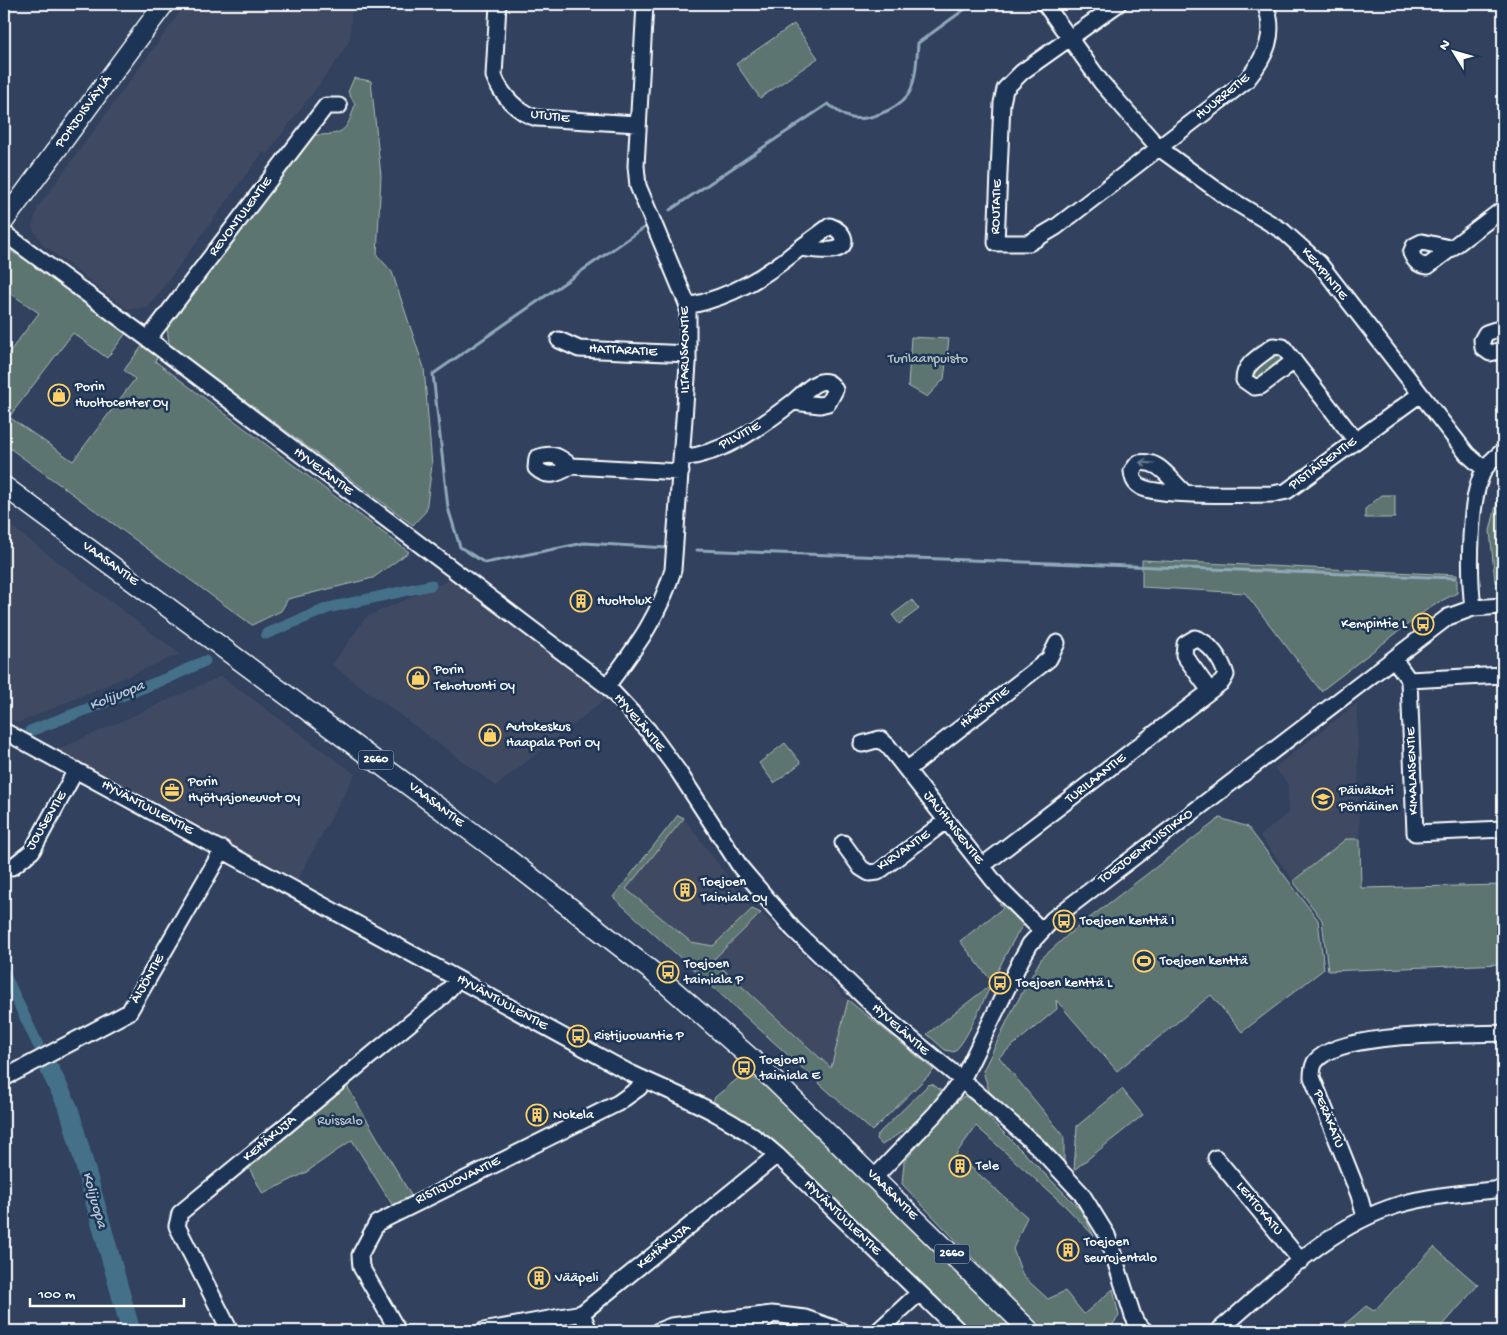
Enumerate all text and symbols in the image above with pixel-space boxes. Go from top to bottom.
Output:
north arrow [1430,28,1480,78]
text: N [1436,37,1455,54]
street label: HUURRETIE [1192,69,1255,124]
street label: POHJOISVÄYLÄ [51,72,117,153]
street label: UTUTIE [530,106,572,128]
street label: REVONTULENTIE [206,173,277,260]
street label: ROUTATIE [988,178,1006,235]
street label: KEMPINTIE [1297,244,1352,305]
street label: ILTARUSKONTIE [677,305,694,393]
street label: HATTARATIE [588,341,659,361]
park label: Turilaanpuisto [887,351,968,368]
place label: Porin Huoltocenter Oy [74,379,168,412]
shop icon: Porin Huoltocenter Oy [47,383,71,407]
street label: PILVITIE [715,417,765,455]
street label: PISTIÄISENTIE [1285,433,1361,495]
street label: HYVELÄNTIE [290,444,357,501]
one-way arrow [1140,459,1156,468]
street label: VAASANTIE [78,537,143,591]
building icon: Huoltolux [569,589,593,613]
place label: Huoltolux [597,593,653,610]
bus stop icon: Kempintie L [1411,612,1435,636]
place label: Kempintie L [1341,616,1408,633]
place label: Porin Tehotuonti Oy [433,662,515,695]
shop icon: Porin Tehotuonti Oy [406,666,430,690]
water label: Kolijuopa [87,676,149,715]
street label: HÄRÖNTIE [957,682,1014,733]
street label: HYVELÄNTIE [610,690,669,757]
place label: Autokeskus Haapala Pori Oy [506,719,600,752]
shop icon: Autokeskus Haapala Pori Oy [478,723,502,747]
street label: KIMALAISENTIE [1403,726,1423,815]
street label: TURILAANTIE [1061,749,1131,809]
road number: 2660 [358,750,394,770]
place label: Porin Hyötyajoneuvot Oy [187,774,300,807]
street label: HYVÄNTUULENTIE [98,777,197,840]
office icon: Porin Hyötyajoneuvot Oy [160,778,184,802]
street label: VAASANTIE [404,778,468,832]
place label: Päiväkoti Pörriäinen [1338,783,1399,816]
street label: JOUSENTIE [23,787,72,854]
school or university icon: Päiväkoti Pörriäinen [1311,787,1335,811]
street label: JAUHIAISENTIE [919,788,988,869]
street label: TOEJOENPUISTIKKO [1094,805,1197,889]
street label: KIRVANTIE [874,826,935,875]
place label: Toejoen Taimiala Oy [700,874,768,907]
building icon: Toejoen Taimiala Oy [673,878,697,902]
bus stop icon: Toejoen kenttä I [1052,909,1076,933]
place label: Toejoen kenttä I [1079,913,1174,930]
sports icon: Toejoen kenttä [1132,949,1156,973]
street label: ÄIJÖNTIE [127,950,170,1007]
place label: Toejoen kenttä [1159,953,1249,970]
place label: Toejoen taimiala P [683,956,743,989]
bus stop icon: Toejoen taimiala P [656,960,680,984]
street label: HYVÄNTUULENTIE [453,971,552,1036]
bus stop icon: Toejoen kenttä L [988,971,1012,995]
place label: Toejoen kenttä L [1015,975,1113,992]
street label: HYVELÄNTIE [868,1000,933,1061]
bus stop icon: Ristijuovantie P [566,1024,590,1048]
place label: Ristijuovantie P [594,1028,684,1045]
place label: Toejoen taimiala E [759,1052,821,1085]
bus stop icon: Toejoen taimiala E [732,1056,756,1080]
street label: PERÄKATU [1308,1086,1347,1151]
building icon: Nokela [525,1103,549,1127]
place label: Nokela [553,1107,595,1124]
street label: KEHÄKUJA [240,1111,301,1166]
park label: Ruissalo [317,1113,363,1130]
street label: RISTIJUOVANTIE [413,1153,504,1209]
building icon: Tele [948,1154,972,1178]
place label: Tele [975,1158,1000,1175]
street label: VAASANTIE [862,1165,922,1225]
water label: Kolijuopa [77,1170,111,1232]
street label: HYVÄNTUULENTIE [800,1177,885,1260]
street label: LEHTOKATU [1232,1179,1286,1239]
street label: KEHÄKUJA [634,1220,695,1274]
place label: Toejoen seurojentalo [1083,1234,1157,1267]
building icon: Toejoen seurojentalo [1056,1238,1080,1262]
road number: 2660 [934,1244,970,1264]
building icon: Vääpeli [527,1266,551,1290]
place label: Vääpeli [554,1270,599,1287]
scale bar [30,1275,184,1307]
text: 100 m [37,1286,76,1304]

